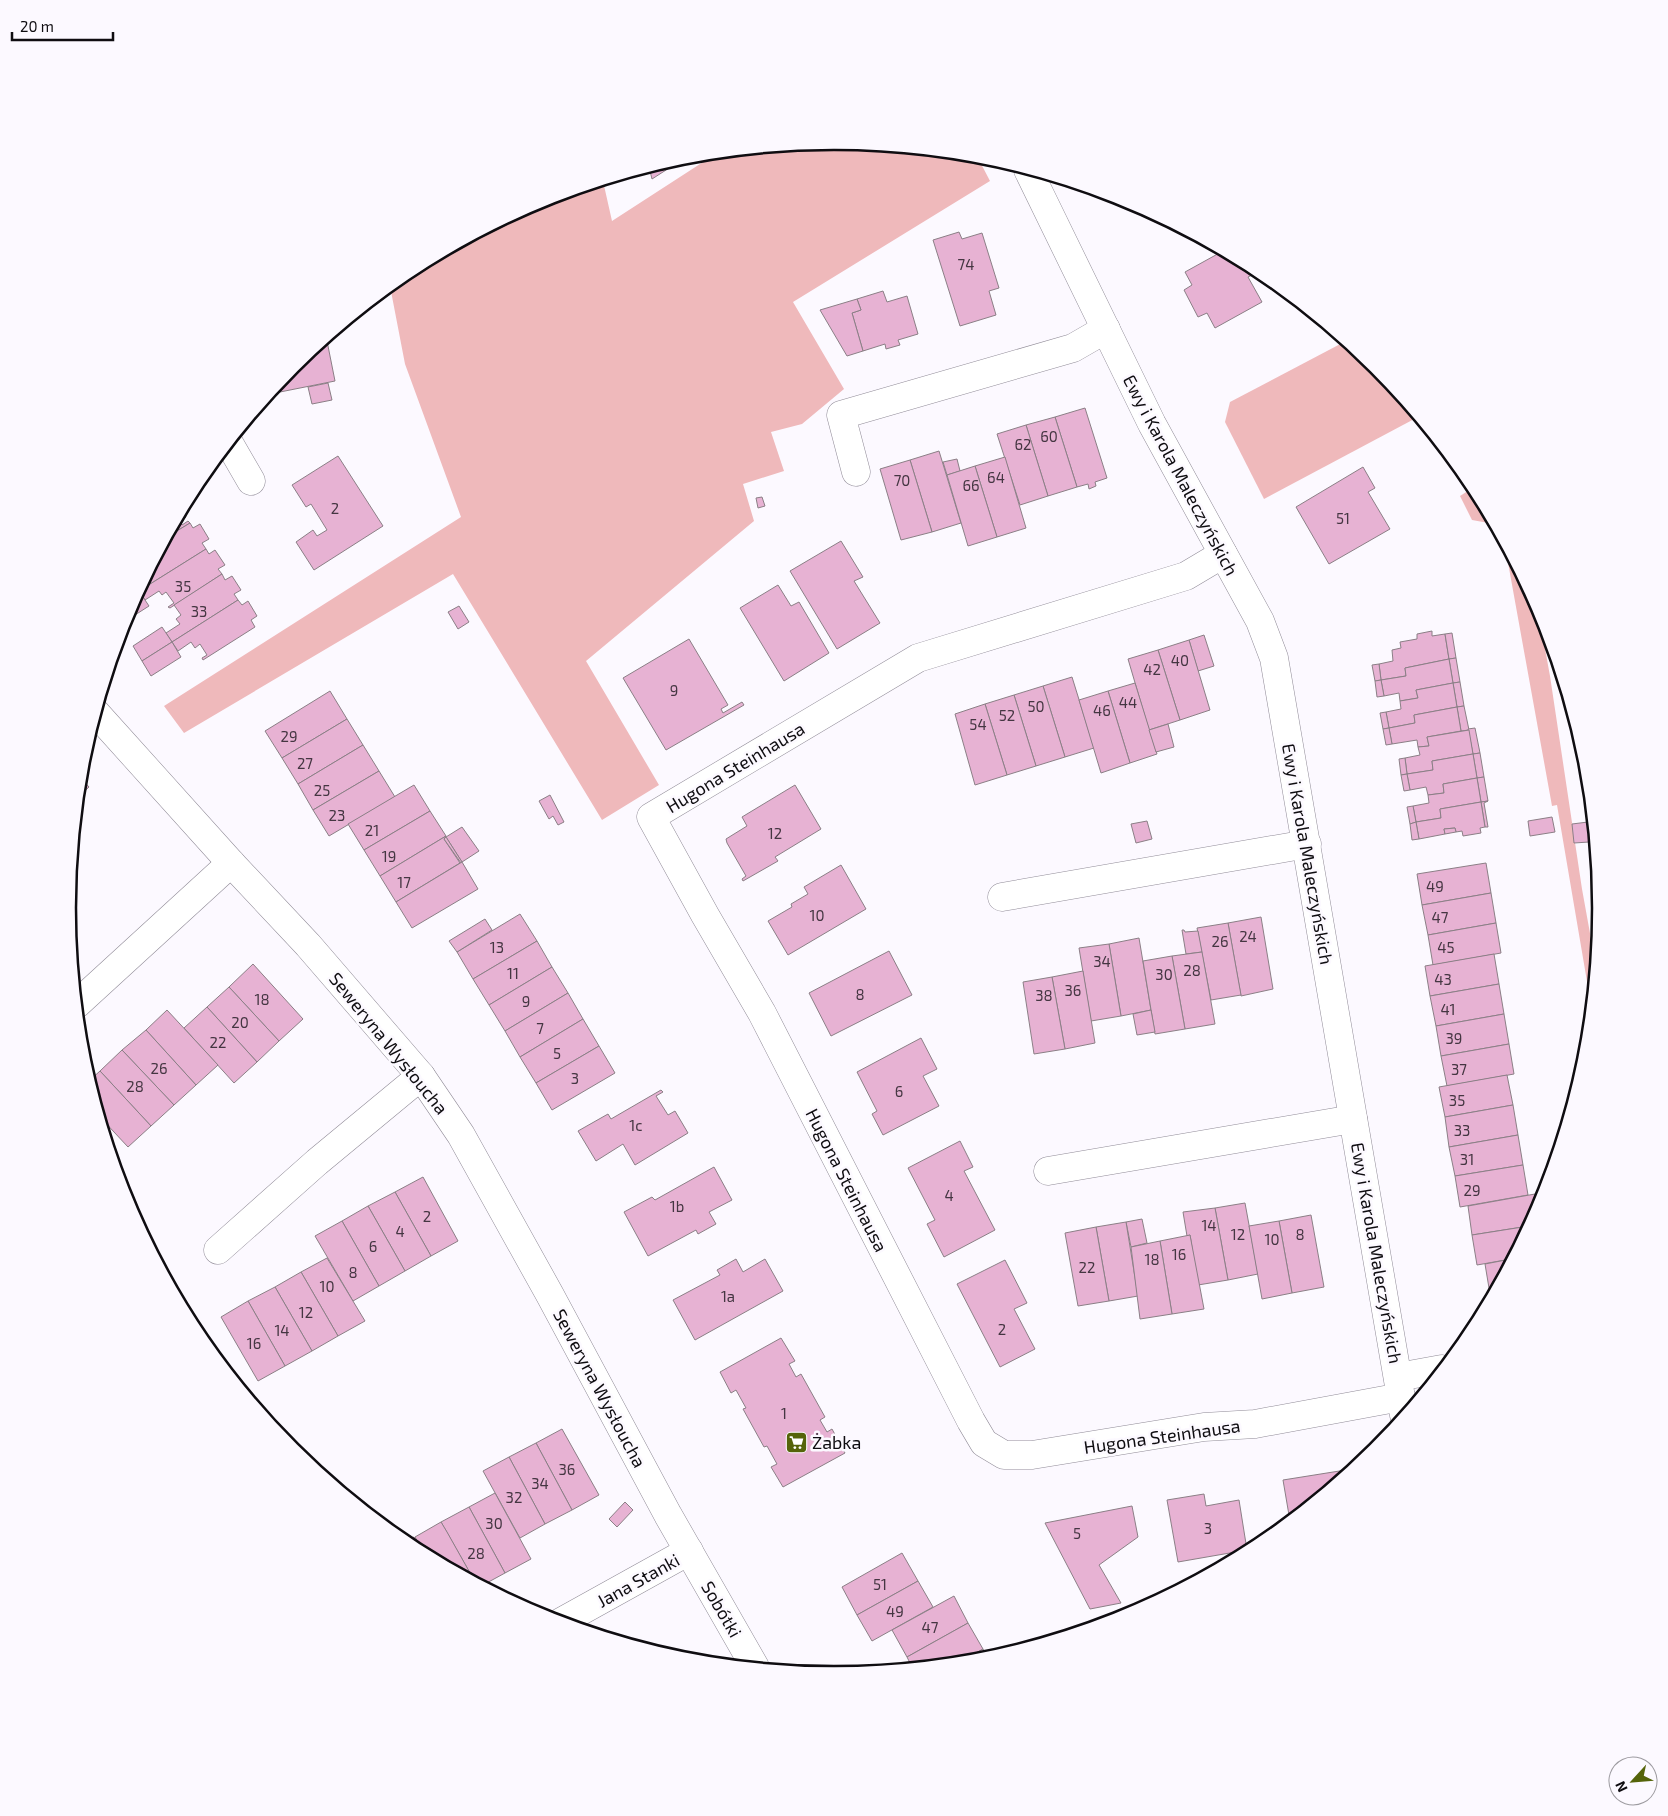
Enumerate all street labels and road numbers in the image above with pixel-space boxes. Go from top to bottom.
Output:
street label: Ewy i Karola Maleczyńskich [1119,371,1243,579]
street label: Hugona Steinhausa [662,717,808,817]
street label: Ewy i Karola Maleczyńskich [1278,742,1338,966]
street label: Seweryna Wysłoucha [325,968,453,1118]
street label: Hugona Steinhausa [801,1105,893,1255]
street label: Ewy i Karola Maleczyńskich [1347,1141,1407,1365]
street label: Seweryna Wysłoucha [549,1305,651,1471]
street label: Hugona Steinhausa [1082,1414,1242,1458]
street label: Jana Stanki [593,1548,683,1612]
street label: Sobótki [697,1577,747,1641]

